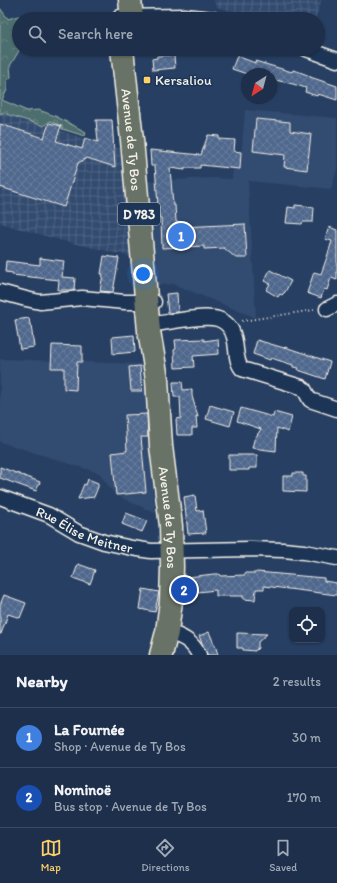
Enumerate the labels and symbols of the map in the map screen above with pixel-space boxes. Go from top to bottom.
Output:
north arrow [241,68,277,104]
place label: Kersaliou [155,72,212,89]
marker: Kersaliou [142,75,152,85]
street label: Avenue de Ty Bos [117,87,144,191]
road number: D 783 [118,203,160,225]
pin: 1 [168,221,194,251]
your location [133,264,153,284]
street label: Avenue de Ty Bos [155,465,180,569]
street label: Rue Élise Meitner [34,503,135,557]
pin: 2 [171,575,197,605]

